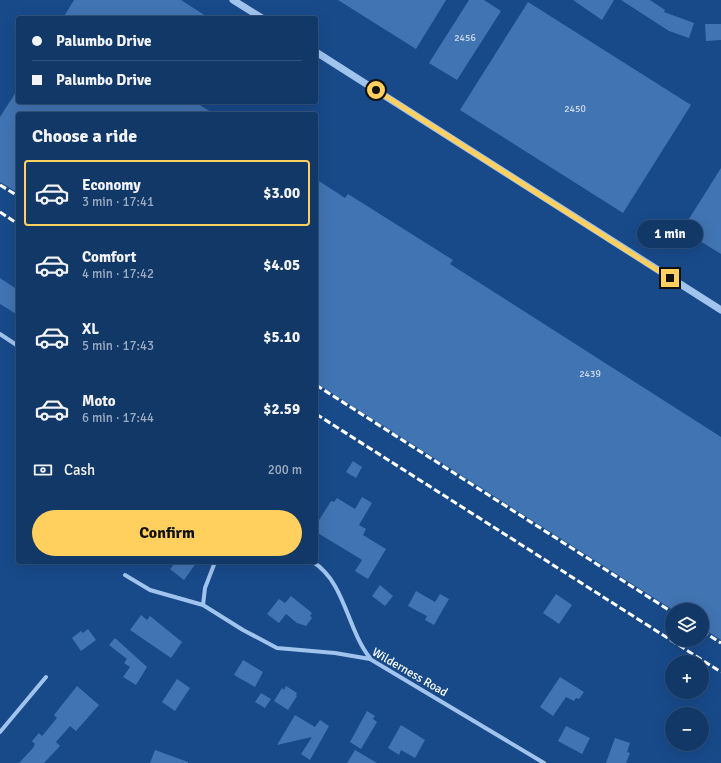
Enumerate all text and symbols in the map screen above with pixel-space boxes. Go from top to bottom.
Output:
text: Palumbo Drive [56,32,151,50]
house number: 2456 [454,32,476,44]
text: Palumbo Drive [56,71,151,89]
route start [367,81,385,99]
house number: 2450 [564,103,586,115]
text: Choose a ride [32,125,137,147]
icon: car [34,175,70,211]
text: Economy [82,176,141,194]
text: $3.00 [263,184,300,202]
text: 3 min · 17:41 [82,194,154,210]
callout: 1 min [637,220,703,248]
text: 1 min [654,226,686,242]
icon: car [34,247,70,283]
text: Comfort [82,248,136,266]
text: $4.05 [263,256,300,274]
text: 4 min · 17:42 [82,266,154,282]
route end [661,269,679,287]
icon: car [34,319,70,355]
text: XL [82,320,99,338]
text: $5.10 [263,328,300,346]
text: 5 min · 17:43 [82,338,154,354]
house number: 2439 [579,368,601,380]
icon: car [34,391,70,427]
text: Moto [82,392,116,410]
text: $2.59 [263,400,300,418]
text: 6 min · 17:44 [82,410,154,426]
icon: cash [32,459,54,481]
text: Cash [64,461,95,479]
text: 200 m [268,462,302,478]
button: Confirm [32,510,302,556]
map controls [665,603,709,751]
button: layers [665,603,709,647]
street label: Wilderness Road [369,645,450,700]
button: + [665,655,709,699]
button: − [665,707,709,751]

